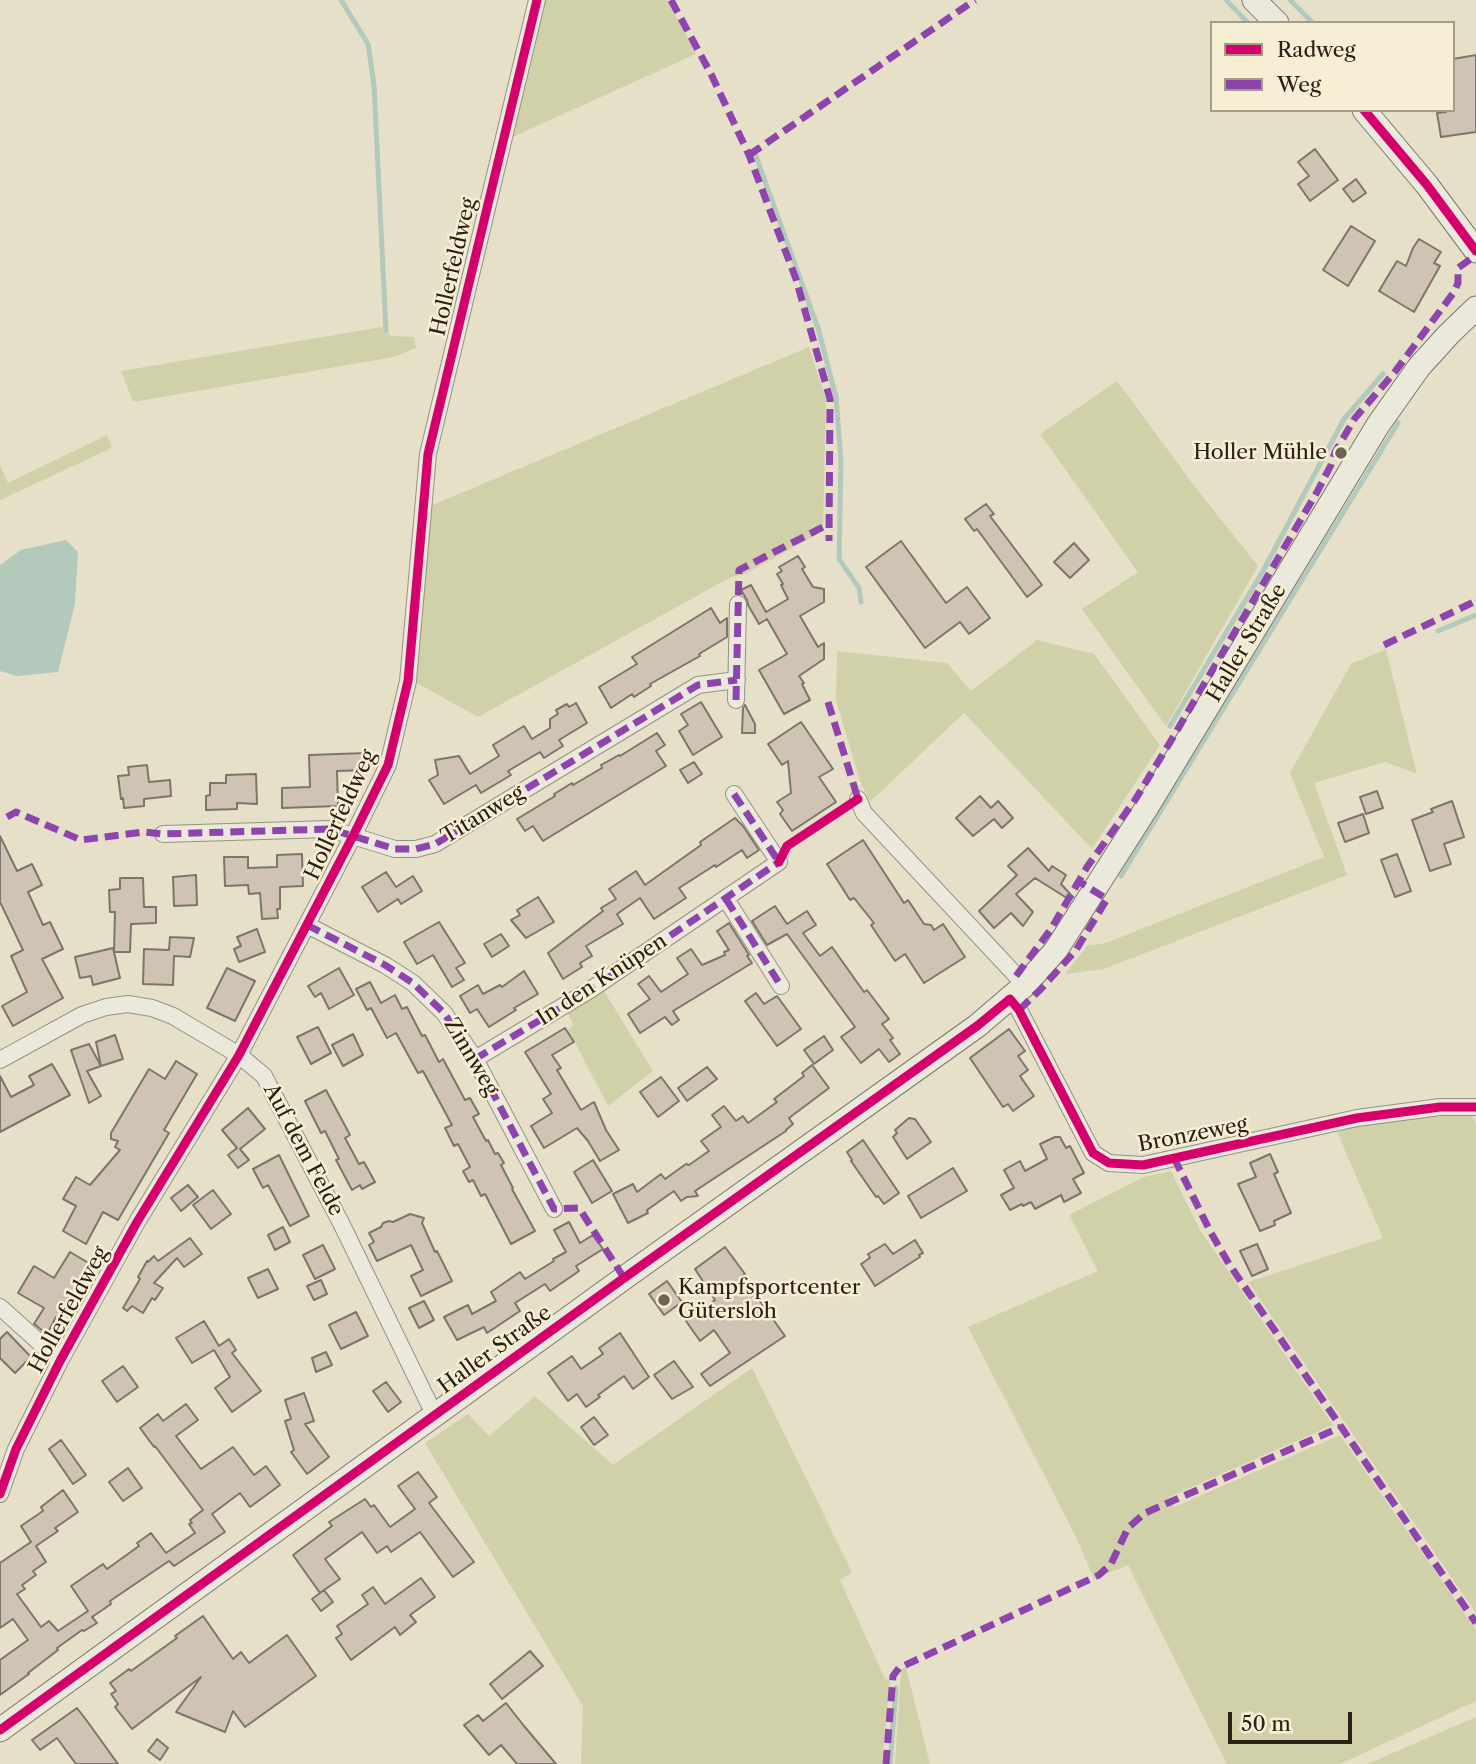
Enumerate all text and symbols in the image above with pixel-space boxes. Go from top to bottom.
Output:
legend [1210,21,1455,112]
text: Radweg [1277,37,1356,62]
text: Weg [1277,72,1321,97]
street label: Hollerfeldweg [426,196,482,338]
place label: Holler Mühle [1193,440,1327,466]
marker: Holler Mühle [1333,445,1349,461]
street label: Haller Straße [1202,579,1292,707]
street label: Hollerfeldweg [300,746,382,884]
street label: Titanweg [437,780,529,850]
street label: In den Knüpen [532,929,672,1031]
street label: Zinnweg [438,1014,504,1100]
street label: Auf dem Felde [258,1079,348,1221]
street label: Bronzeweg [1136,1112,1250,1158]
street label: Hollerfeldweg [24,1242,114,1378]
place label: Kampfsportcenter Gütersloh [678,1275,861,1325]
marker: Kampfsportcenter Gütersloh [656,1292,672,1308]
street label: Haller Straße [433,1300,557,1400]
scale bar [1231,1698,1355,1742]
text: 50 m [1241,1711,1291,1736]

